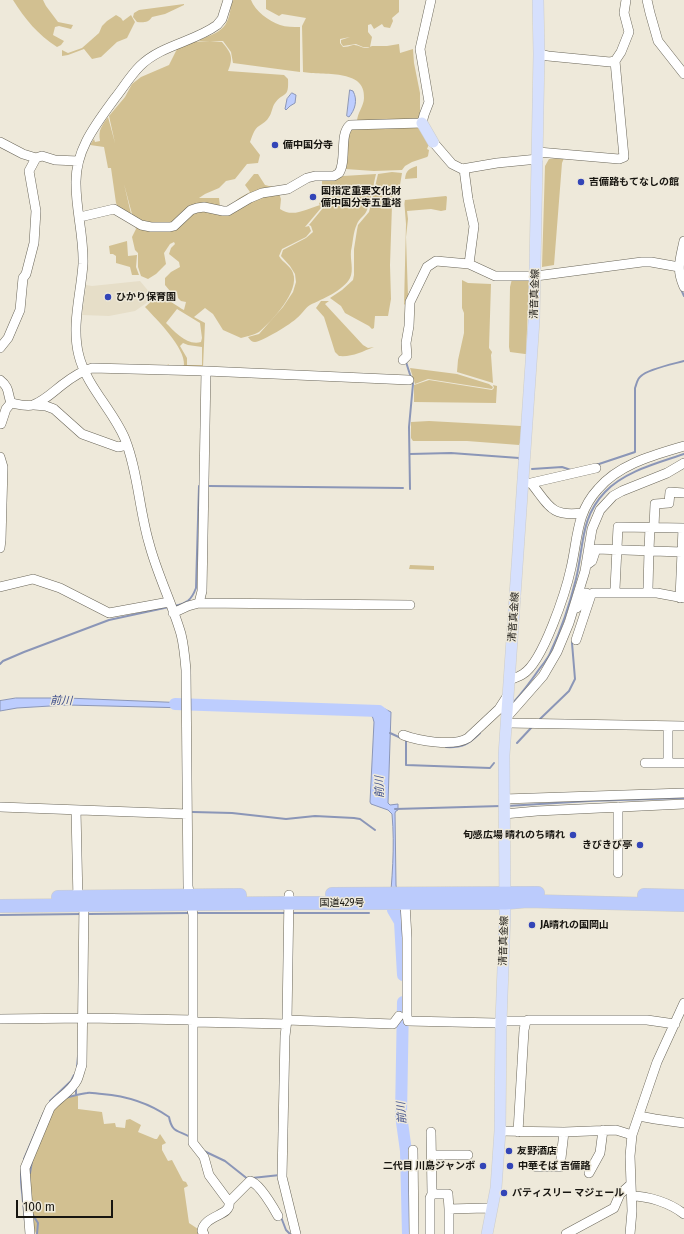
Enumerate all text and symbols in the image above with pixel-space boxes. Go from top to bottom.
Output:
place label: 備中国分寺 [283,139,333,151]
marker: 備中国分寺 [270,140,280,150]
place label: 吉備路もてなしの館 [589,176,679,188]
marker: 吉備路もてなしの館 [576,177,586,187]
place label: 国指定重要文化財 備中国分寺五重塔 [321,185,401,208]
marker: 国指定重要文化財 備中国分寺五重塔 [308,192,318,202]
street label: 清音真金線 [528,269,542,319]
place label: ひかり保育園 [116,291,176,303]
marker: ひかり保育園 [103,292,113,302]
street label: 清音真金線 [506,592,522,642]
water label: 前川 [50,694,72,708]
water label: 前川 [373,776,387,798]
place label: 旬感広場 晴れのち晴れ [463,829,565,841]
marker: 旬感広場 晴れのち晴れ [568,830,578,840]
place label: きびきび亭 [582,839,632,851]
marker: きびきび亭 [635,840,645,850]
street label: 国道429号 [319,897,365,909]
street label: 清音真金線 [497,916,511,966]
place label: JA晴れの国岡山 [540,919,609,931]
marker: JA晴れの国岡山 [527,920,537,930]
water label: 前川 [395,1102,409,1124]
place label: 友野酒店 [517,1145,557,1157]
marker: 友野酒店 [504,1146,514,1156]
place label: 二代目 川島ジャンボ [383,1160,475,1172]
place label: 中華そば 吉備路 [518,1160,590,1172]
marker: 二代目 川島ジャンボ [478,1161,488,1171]
marker: 中華そば 吉備路 [505,1161,515,1171]
place label: パティスリー マジェール [512,1187,624,1199]
marker: パティスリー マジェール [499,1188,509,1198]
scale bar [18,1192,115,1218]
text: 100 m [23,1200,55,1214]

